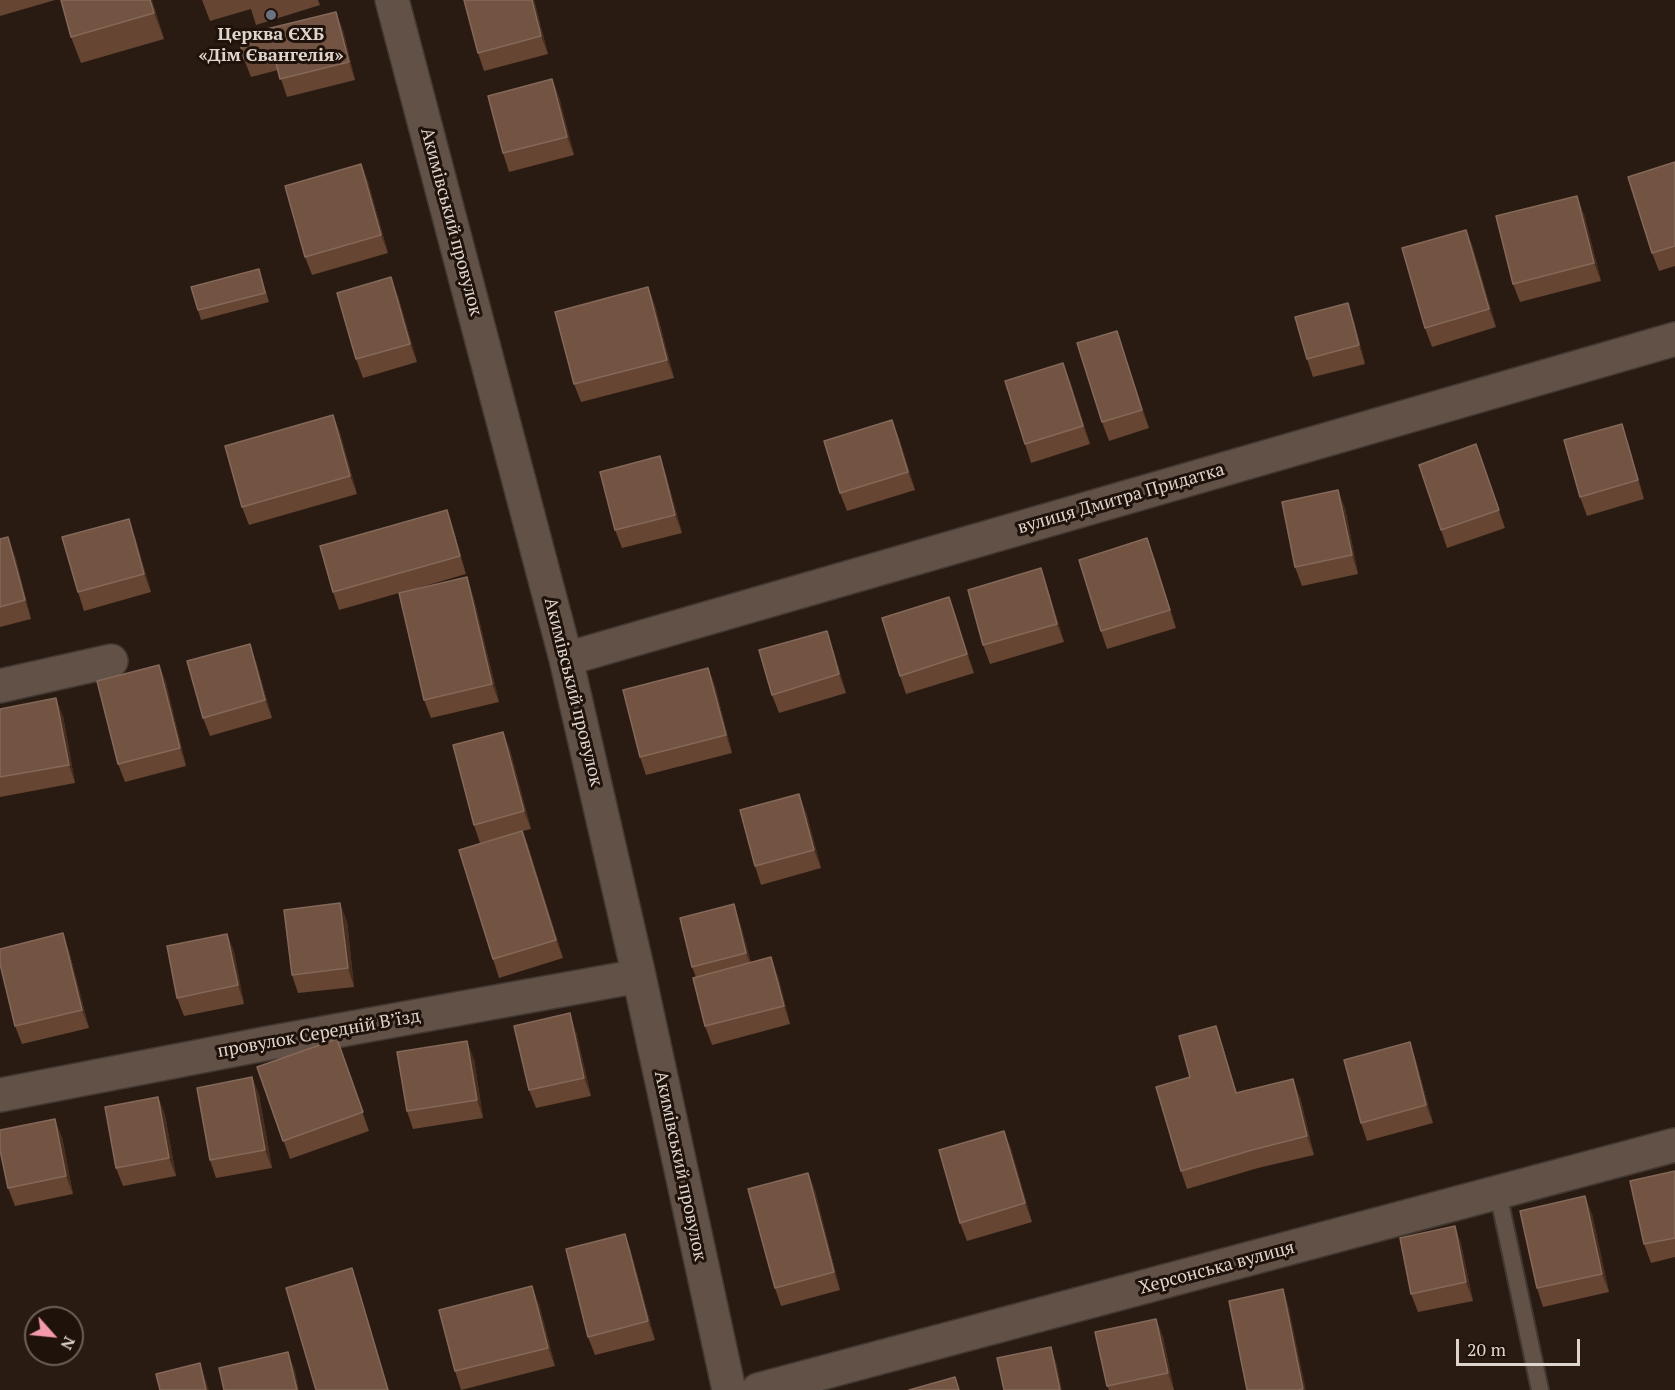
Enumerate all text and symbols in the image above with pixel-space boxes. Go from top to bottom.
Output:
marker: Церква ЄХБ «Дім Євангелія» [264,8,278,22]
place label: Церква ЄХБ «Дім Євангелія» [198,24,344,66]
street label: Акимівський провулок [416,126,486,318]
street label: вулиця Дмитра Придатка [1015,459,1227,539]
street label: Акимівський провулок [539,595,607,789]
street label: провулок Середній Вʼїзд [216,1006,422,1062]
street label: Акимівський провулок [649,1069,711,1263]
street label: Херсонська вулиця [1137,1237,1297,1299]
north arrow [24,1306,84,1366]
scale bar [1459,1327,1584,1365]
text: N [56,1333,81,1354]
text: 20 m [1467,1337,1506,1361]

